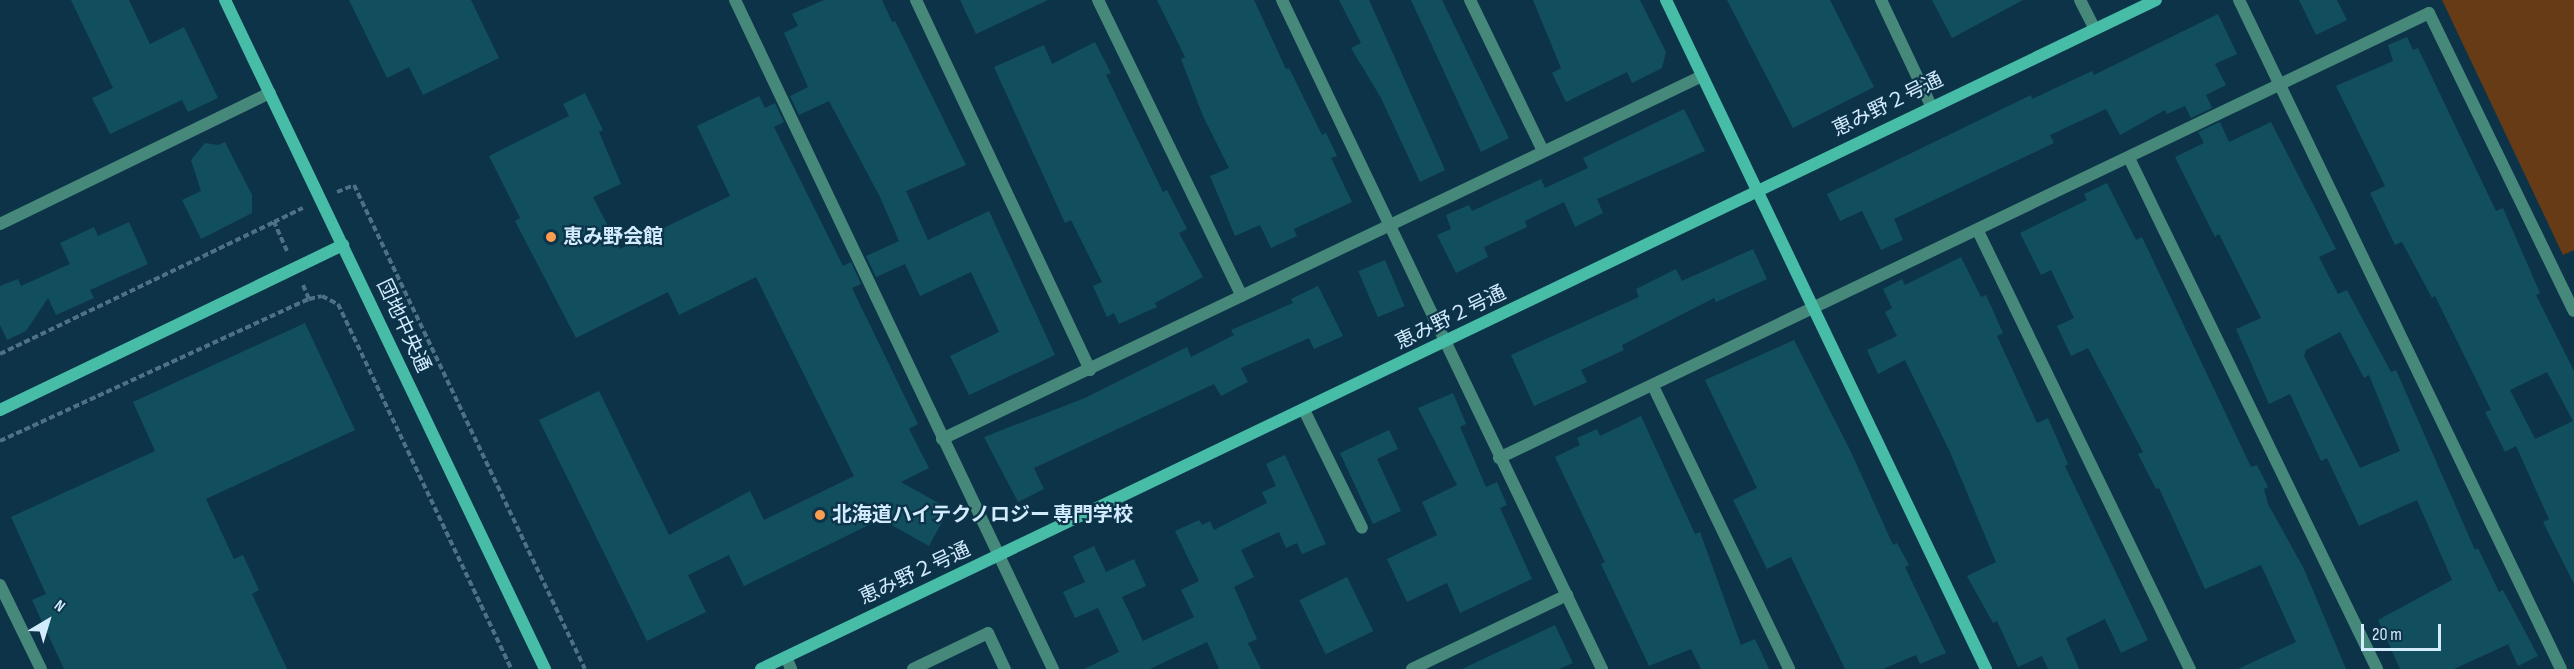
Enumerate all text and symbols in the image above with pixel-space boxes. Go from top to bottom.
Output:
street label: 恵み野２号通 [1829,68,1947,142]
place label: 恵み野会館 [563,225,663,249]
marker: 恵み野会館 [544,230,558,244]
street label: 団地中央通 [371,276,435,376]
street label: 恵み野２号通 [1392,281,1510,355]
place label: 北海道ハイテクノロジー 専門学校 [832,503,1135,527]
marker: 北海道ハイテクノロジー 専門学校 [813,508,827,522]
street label: 恵み野２号通 [856,538,974,610]
north arrow [18,591,78,651]
text: N [50,596,69,617]
scale bar [2364,612,2444,650]
text: 20 m [2372,624,2402,645]

